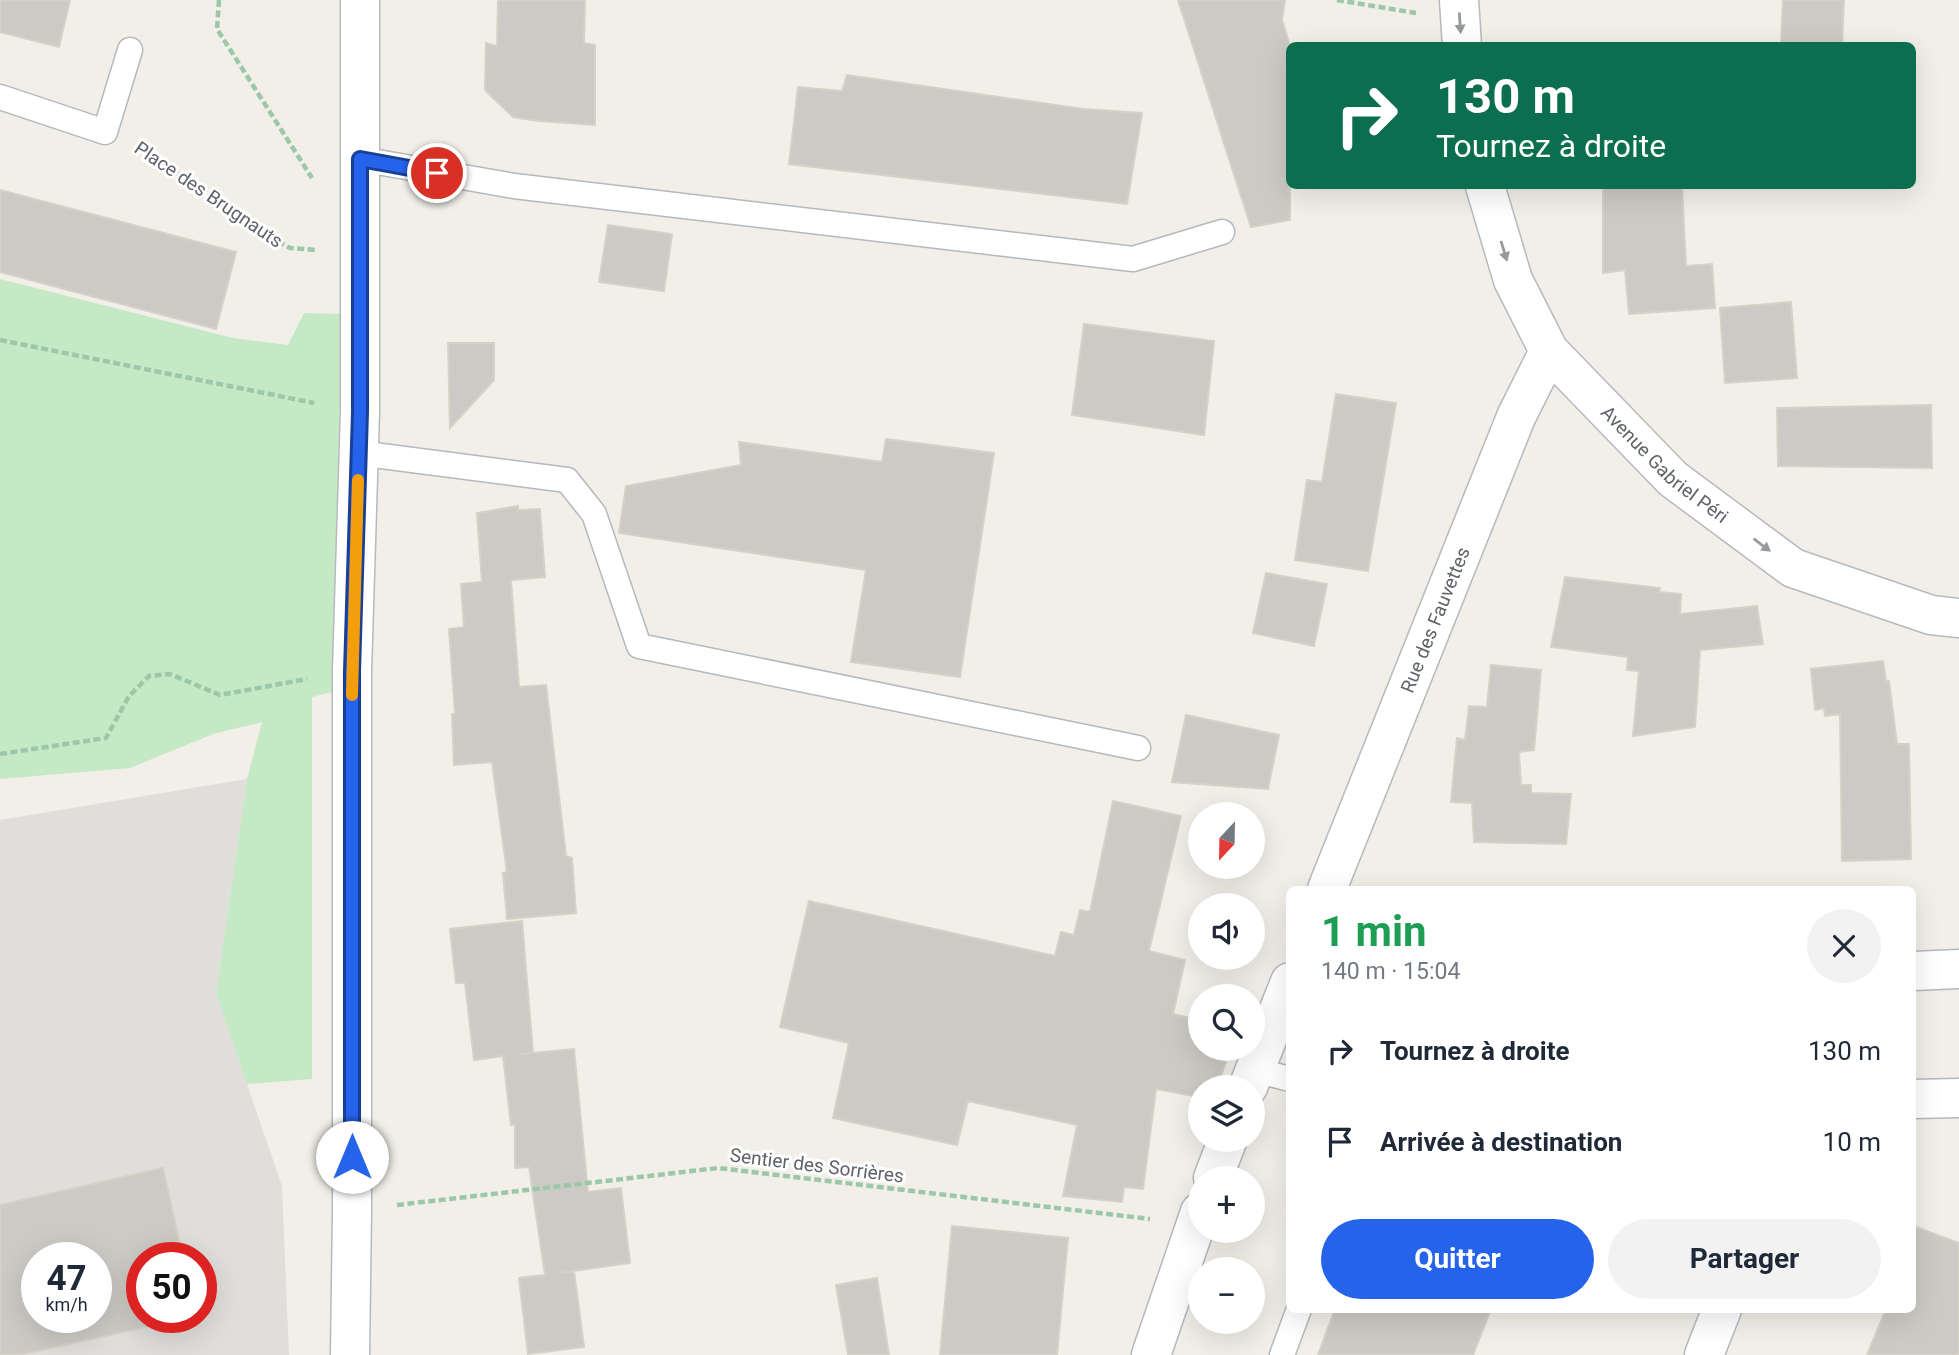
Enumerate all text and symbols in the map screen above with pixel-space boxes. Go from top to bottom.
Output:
one-way arrow [1455,12,1466,34]
text: 130 m [1436,68,1575,125]
icon: right [1321,70,1412,161]
text: Tournez à droite [1436,127,1666,165]
street label: Place des Brugnauts [130,136,287,253]
pin [407,143,467,203]
icon: arrive [418,154,456,192]
one-way arrow [1500,241,1510,262]
street label: Avenue Gabriel Péri [1596,401,1733,528]
one-way arrow [1753,537,1771,551]
street label: Rue des Fauvettes [1396,544,1475,696]
north arrow [1188,802,1265,878]
map controls [1188,802,1265,1334]
button: sound [1188,893,1265,970]
text: 1 min [1321,907,1427,956]
button: close [1807,909,1881,983]
text: 140 m · 15:04 [1321,958,1460,985]
button: search [1188,984,1265,1061]
icon: right [1321,1032,1359,1070]
text: Tournez à droite [1380,1036,1570,1066]
text: 130 m [1808,1036,1881,1066]
button: layers [1188,1075,1265,1152]
position arrow [315,1120,389,1194]
icon: arrive [1321,1123,1359,1161]
text: Arrivée à destination [1380,1127,1622,1157]
text: 10 m [1823,1127,1881,1157]
street label: Sentier des Sorrières [729,1143,905,1188]
button: + [1188,1166,1265,1243]
button: Quitter [1321,1219,1594,1299]
button: Partager [1608,1219,1881,1299]
speed limit sign: 50 [126,1242,217,1333]
button: − [1188,1257,1265,1334]
text: 47 [46,1258,87,1299]
text: km/h [45,1294,88,1315]

